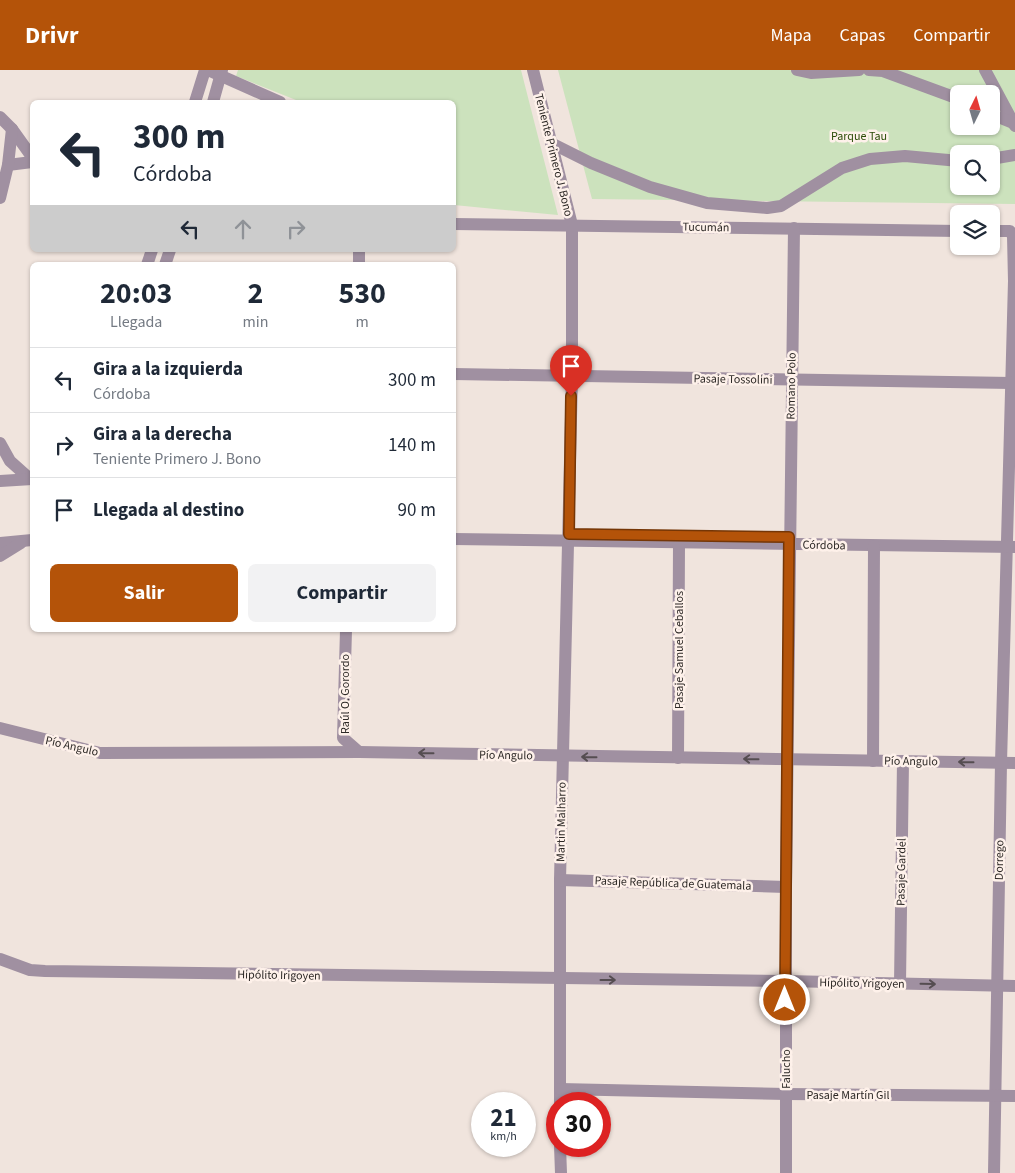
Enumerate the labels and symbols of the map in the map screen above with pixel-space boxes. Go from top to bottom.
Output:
north arrow [950,85,1000,135]
street label: Teniente Primero J. Bono [530,92,577,218]
park label: Parque Tau [831,128,887,145]
street label: Tucumán [682,219,730,236]
pin [550,345,592,396]
street label: Romano Polo [782,352,801,420]
street label: Pasaje Tossolini [693,370,773,389]
street label: Córdoba [802,537,846,554]
street label: Pasaje Samuel Ceballos [671,591,688,709]
street label: Raúl O. Gorordo [337,654,354,734]
street label: Pío Angulo [44,732,100,761]
street label: Pío Angulo [479,747,533,764]
one-way arrow [419,749,435,758]
one-way arrow [581,752,598,762]
street label: Pío Angulo [884,753,938,770]
one-way arrow [744,754,760,764]
one-way arrow [959,757,975,767]
street label: Martin Malharro [552,782,571,862]
street label: Pasaje Gardel [892,838,911,906]
street label: Dorrego [991,840,1008,880]
street label: Pasaje República de Guatemala [594,872,752,895]
street label: Hipólito Irigoyen [237,966,321,985]
position arrow [758,973,810,1025]
street label: Hipólito Yrigoyen [819,974,905,993]
one-way arrow [600,975,616,985]
one-way arrow [920,980,936,989]
street label: Falucho [778,1049,795,1089]
street label: Pasaje Martín Gil [806,1087,890,1104]
speed limit sign: 30 [546,1092,611,1157]

